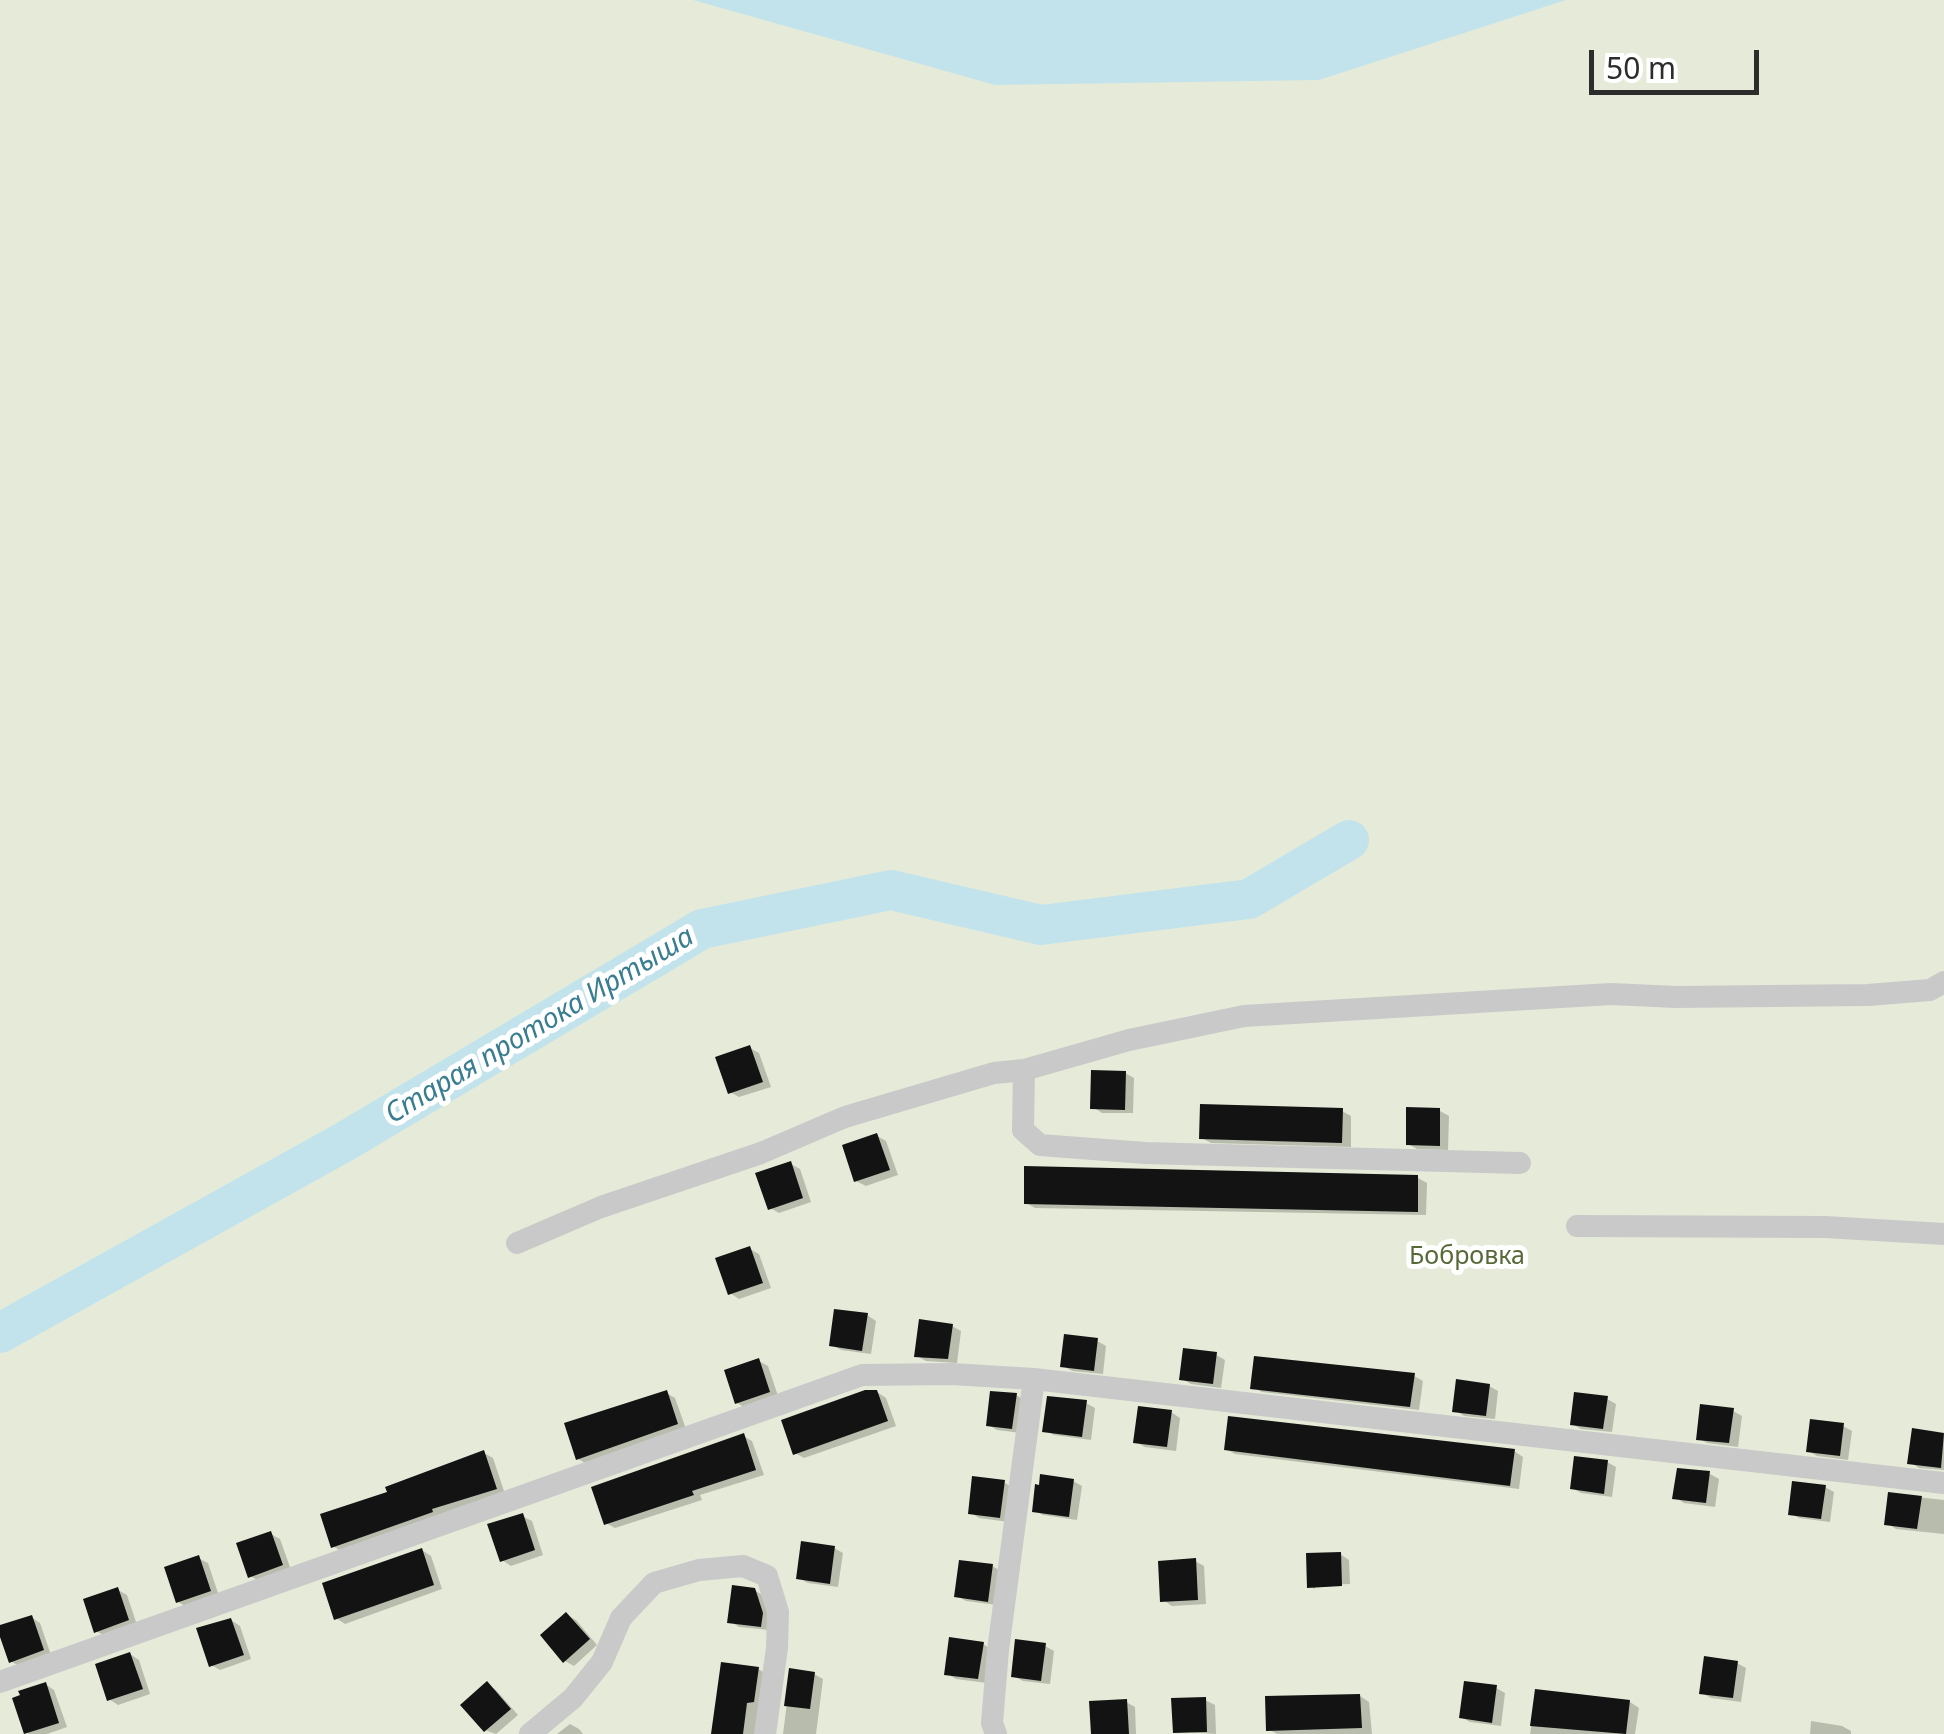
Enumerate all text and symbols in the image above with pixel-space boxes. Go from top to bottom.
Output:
scale bar [1594,30,1764,92]
text: 50 m [1606,47,1676,88]
water label: Старая протока Иртыша [380,920,700,1132]
park label: Бобровка [1409,1242,1525,1272]

